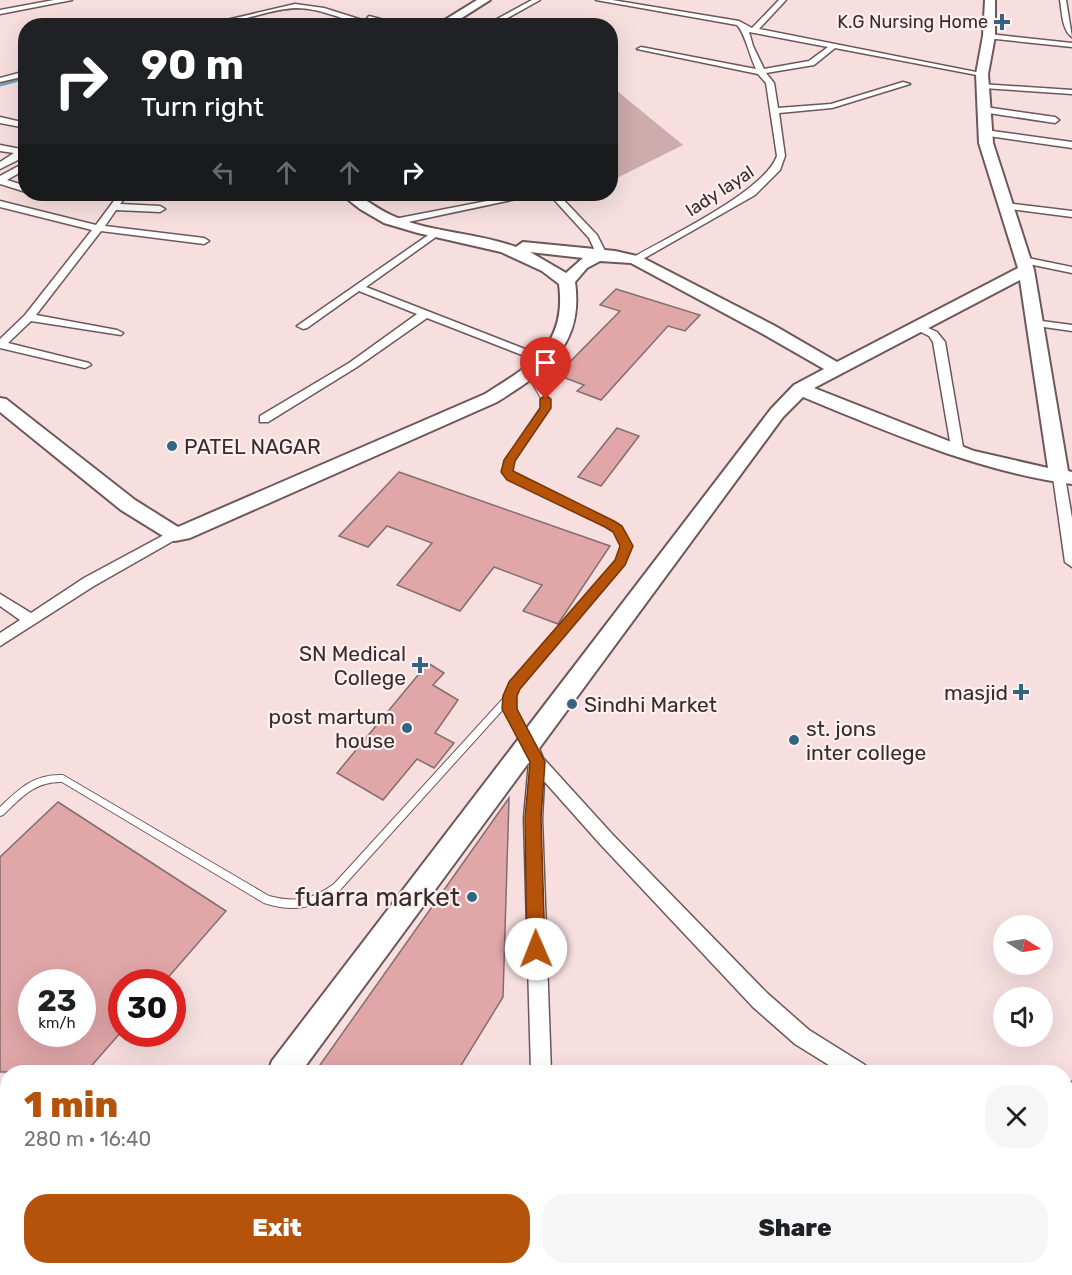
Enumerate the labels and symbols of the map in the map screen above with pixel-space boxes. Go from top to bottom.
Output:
place label: K.G Nursing Home [837,11,988,33]
marker: K.G Nursing Home [993,13,1011,31]
street label: lady layal [682,161,758,221]
pin [520,337,571,399]
place label: PATEL NAGAR [184,434,321,459]
marker: PATEL NAGAR [165,439,179,453]
place label: SN Medical College [299,641,406,690]
marker: SN Medical College [411,656,429,674]
place label: masjid [944,680,1008,705]
marker: masjid [1012,683,1030,701]
place label: Sindhi Market [584,692,717,717]
marker: Sindhi Market [565,697,579,711]
place label: post martum house [269,704,395,753]
place label: st. jons inter college [806,716,926,765]
marker: post martum house [400,721,414,735]
marker: st. jons inter college [787,733,801,747]
place label: fuarra market [295,882,460,913]
marker: fuarra market [465,890,479,904]
north arrow [993,915,1053,975]
position arrow [504,917,568,981]
speed limit sign: 30 [108,969,186,1047]

